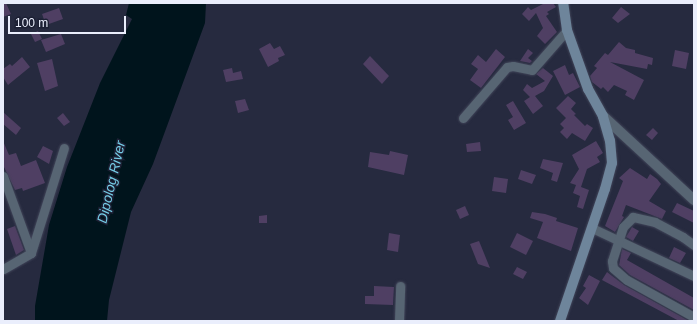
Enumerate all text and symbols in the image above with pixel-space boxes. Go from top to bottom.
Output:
scale bar [10,8,128,34]
text: 100 m [15,16,48,30]
water label: Dipolog River [93,139,129,225]

